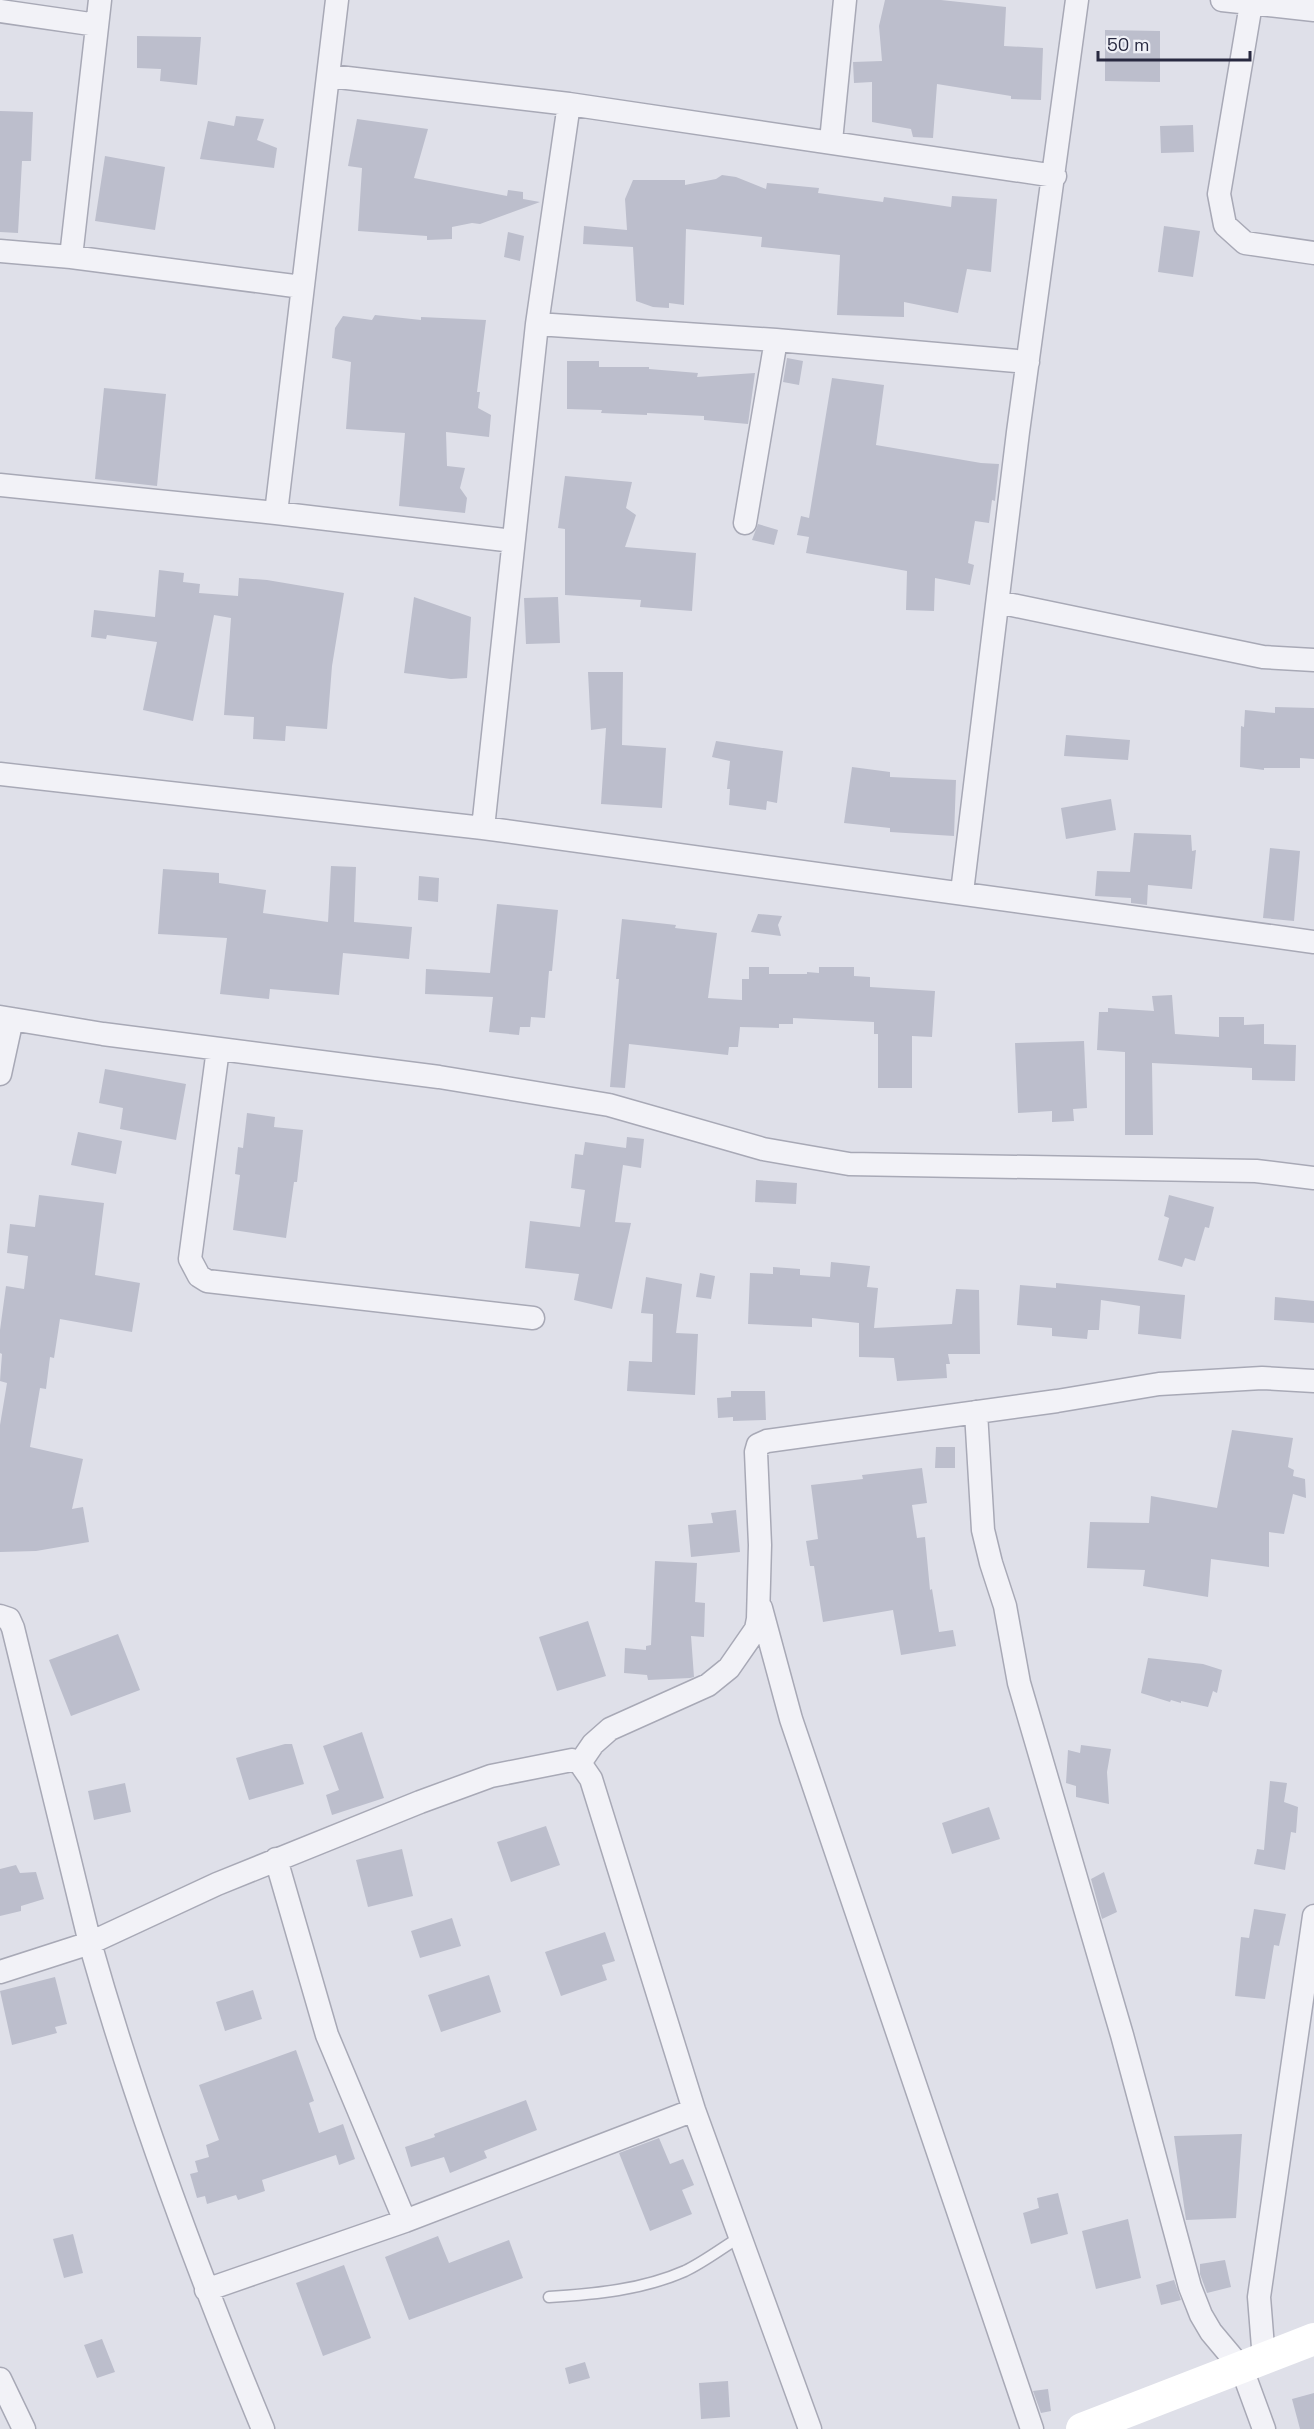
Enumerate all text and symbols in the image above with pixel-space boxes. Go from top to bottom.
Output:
scale bar [1098,24,1250,62]
text: 50 m [1107,33,1149,56]

